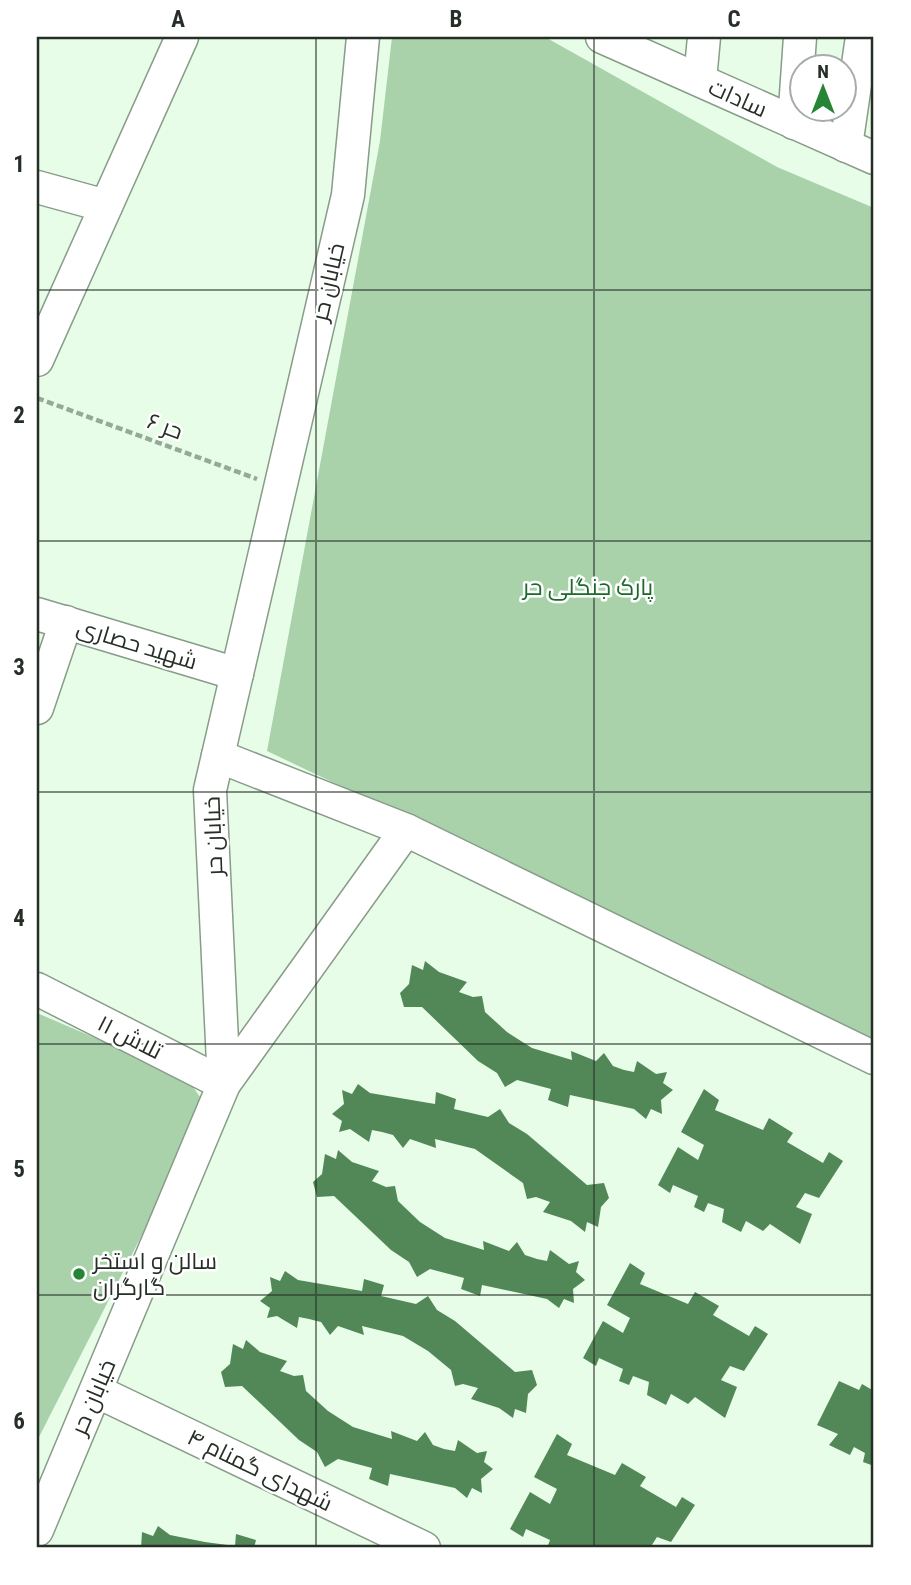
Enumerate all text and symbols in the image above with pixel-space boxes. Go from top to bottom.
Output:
text: A [171,6,185,33]
text: B [450,6,462,33]
text: C [727,6,741,33]
north arrow [788,52,858,122]
text: N [817,60,829,83]
street label: سادات [704,74,771,123]
text: 1 [13,151,25,178]
street label: خیابان حر [306,240,351,326]
text: 2 [13,402,25,429]
street label: حر ۶ [143,408,186,445]
park label: پارک جنگلی حر [521,574,653,602]
street label: شهید حصاری [73,613,200,676]
text: 3 [13,654,25,681]
street label: خیابان حر [199,796,228,878]
text: 4 [13,905,25,932]
street label: تلاش ۱۱ [93,1010,167,1065]
text: 5 [13,1156,25,1183]
place label: سالن و استخر گارگران [91,1248,217,1301]
marker: سالن و استخر گارگران [71,1266,87,1282]
street label: خیابان حر [65,1355,121,1441]
text: 6 [13,1408,25,1435]
street label: شهدای گمنام ۴ [182,1424,337,1519]

